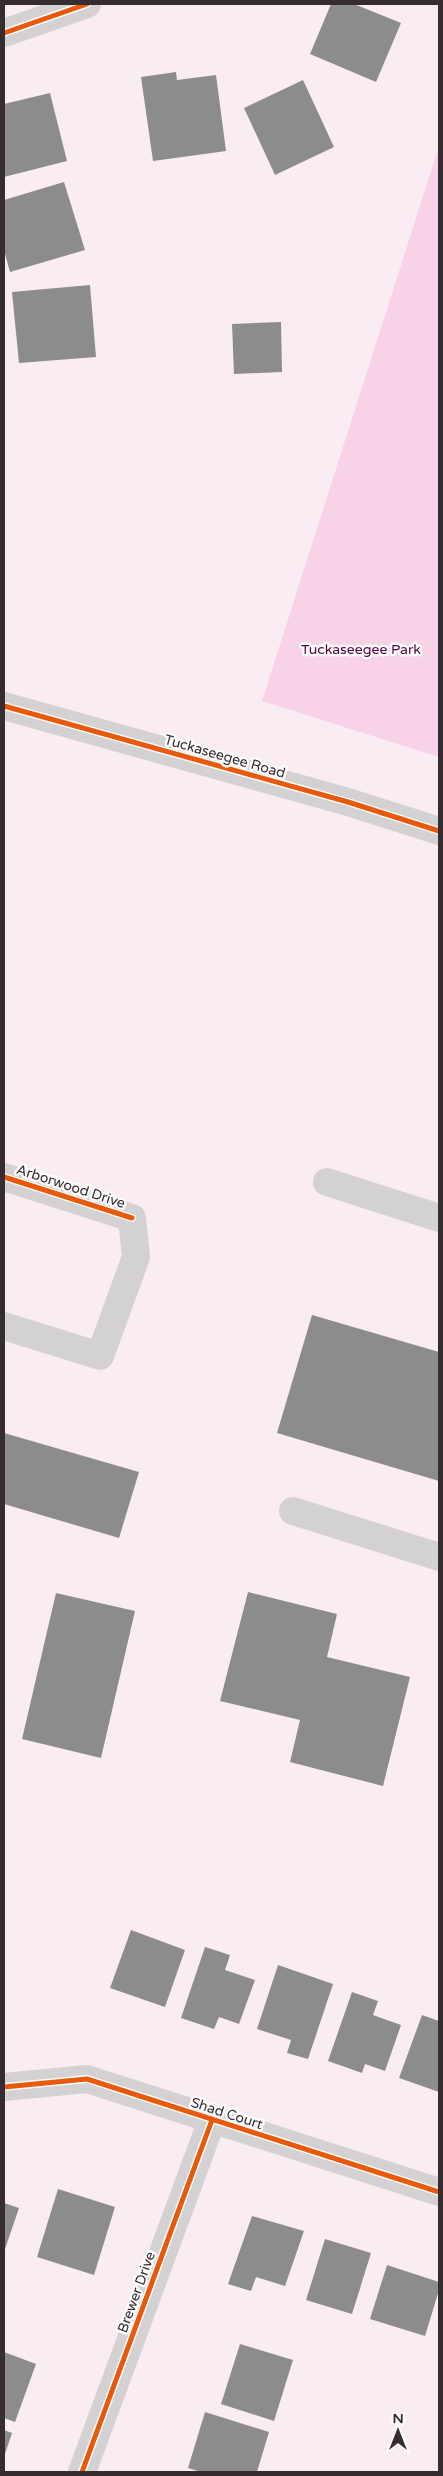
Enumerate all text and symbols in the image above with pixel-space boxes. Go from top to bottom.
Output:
park label: Tuckaseegee Park [301,641,421,658]
street label: Tuckaseegee Road [162,731,287,782]
street label: Arborwood Drive [14,1161,127,1212]
street label: Shad Court [189,2094,266,2133]
street label: Brewer Drive [114,2249,159,2335]
north arrow [373,2406,423,2456]
text: N [392,2410,404,2427]

